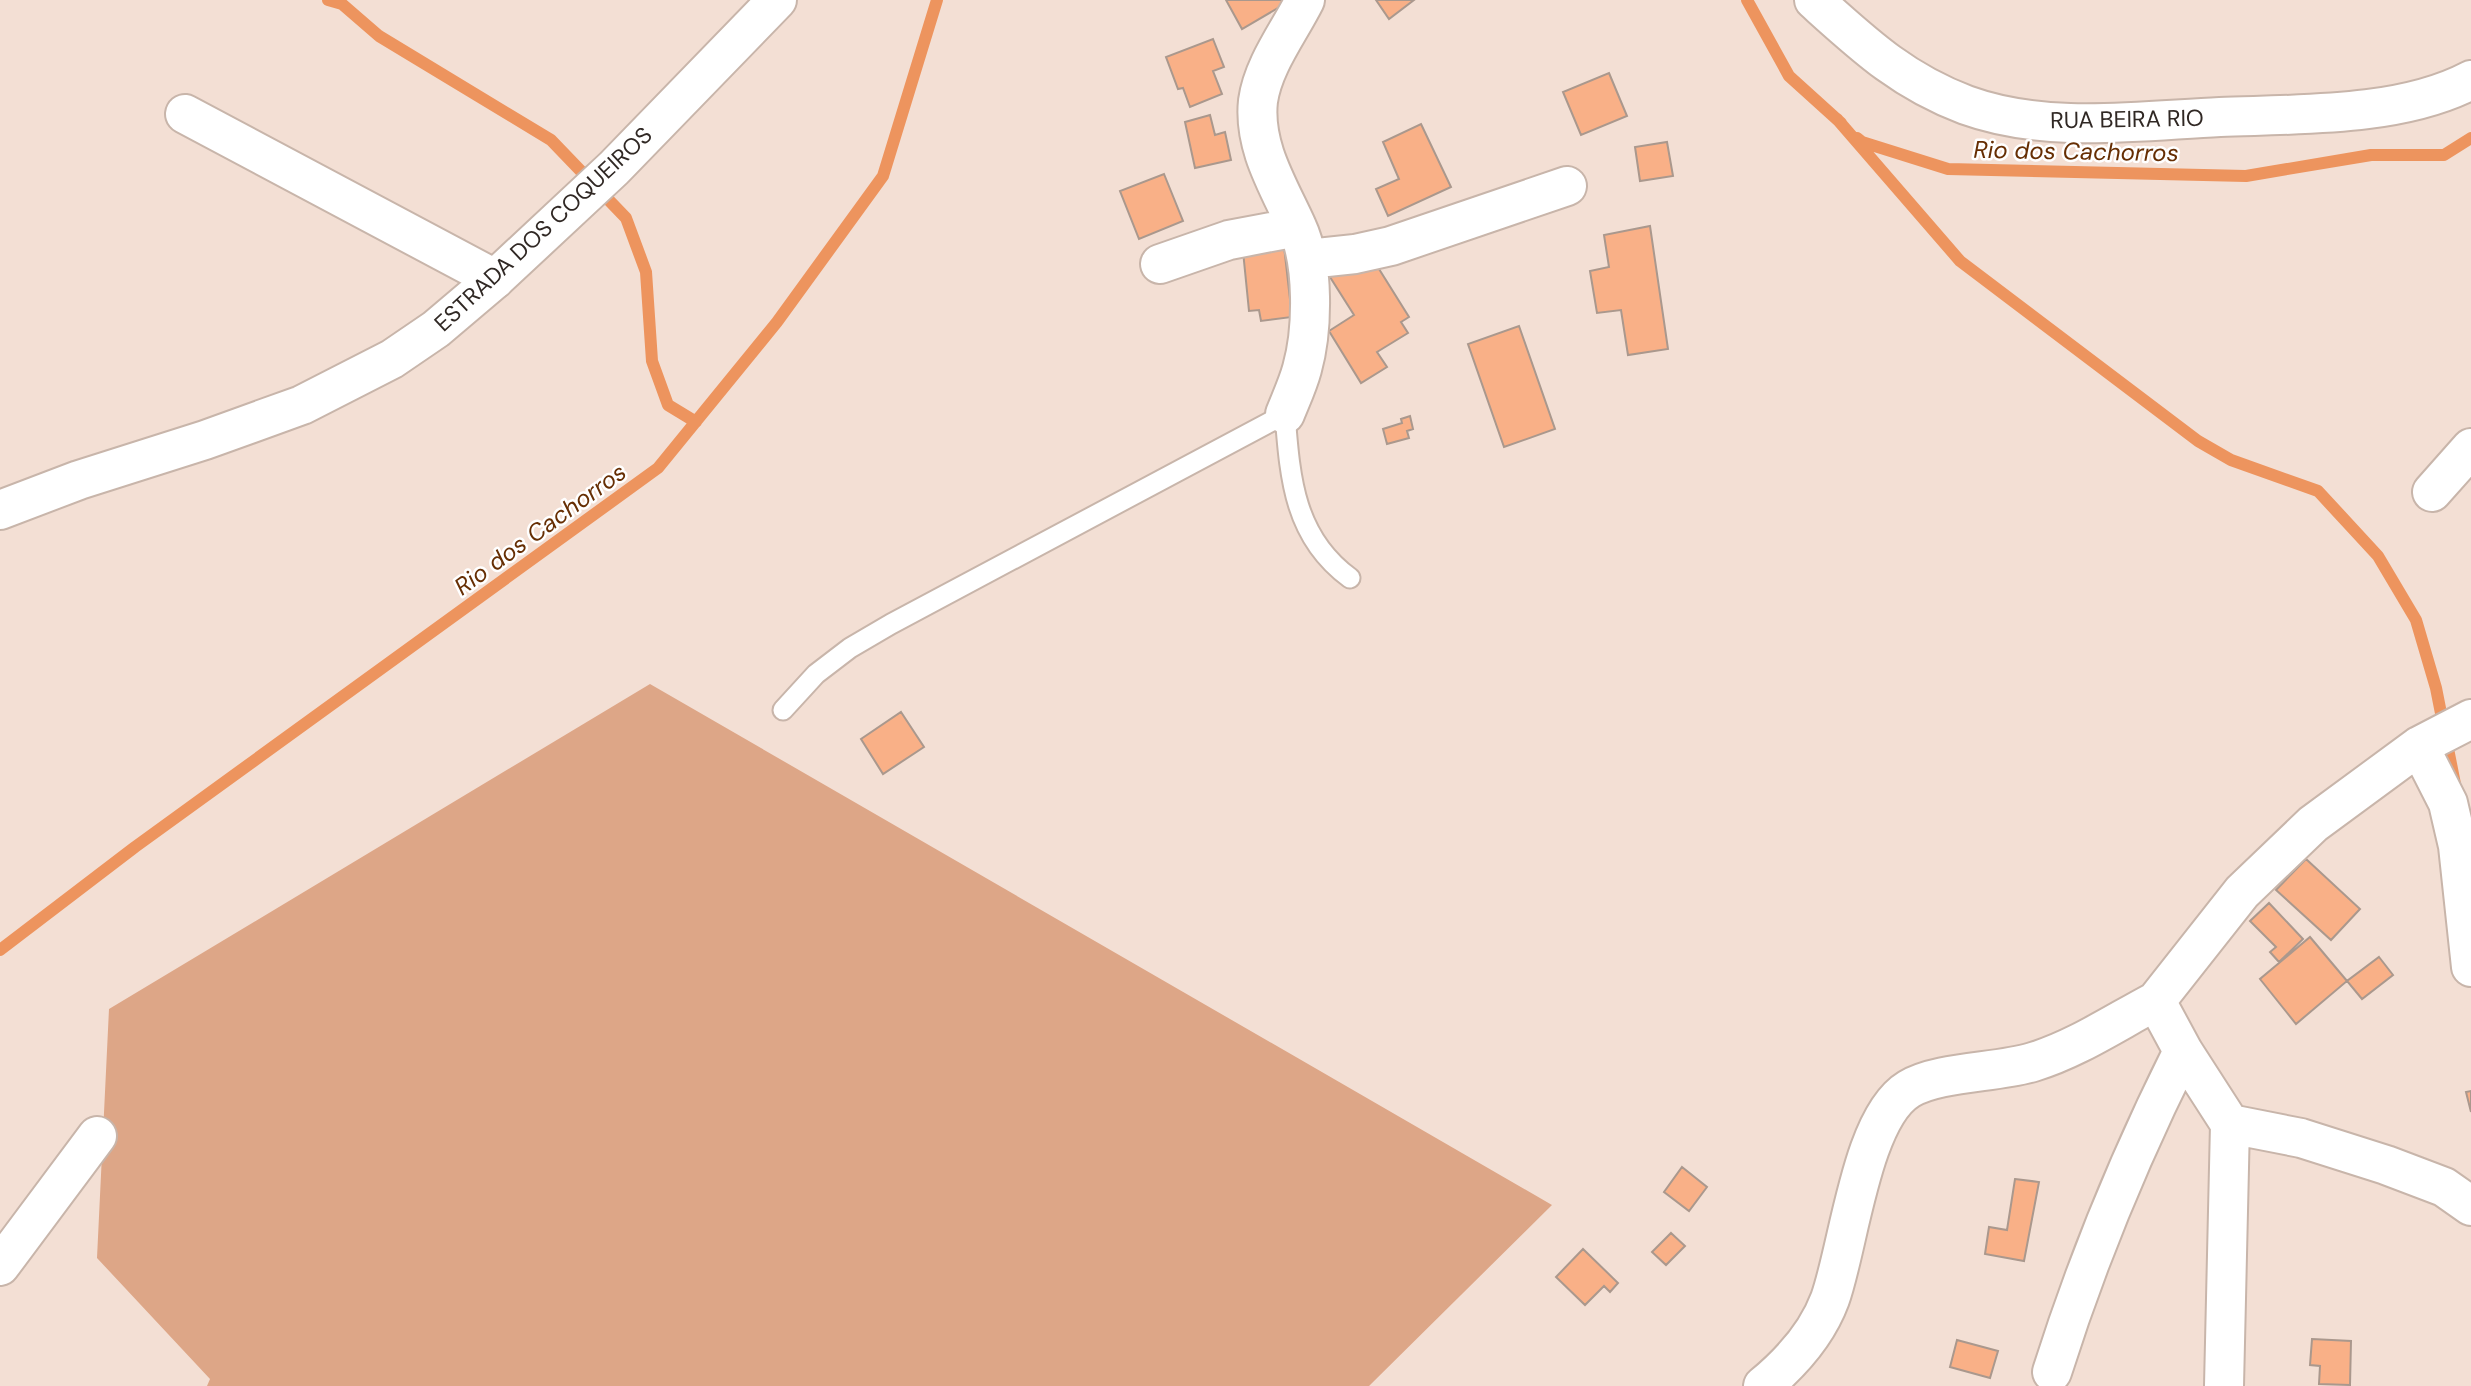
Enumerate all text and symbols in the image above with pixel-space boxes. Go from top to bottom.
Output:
street label: RUA BEIRA RIO [2050,103,2204,135]
street label: ESTRADA DOS COQUEIROS [428,120,658,338]
water label: Rio dos Cachorros [1973,134,2179,168]
water label: Rio dos Cachorros [448,456,632,602]

